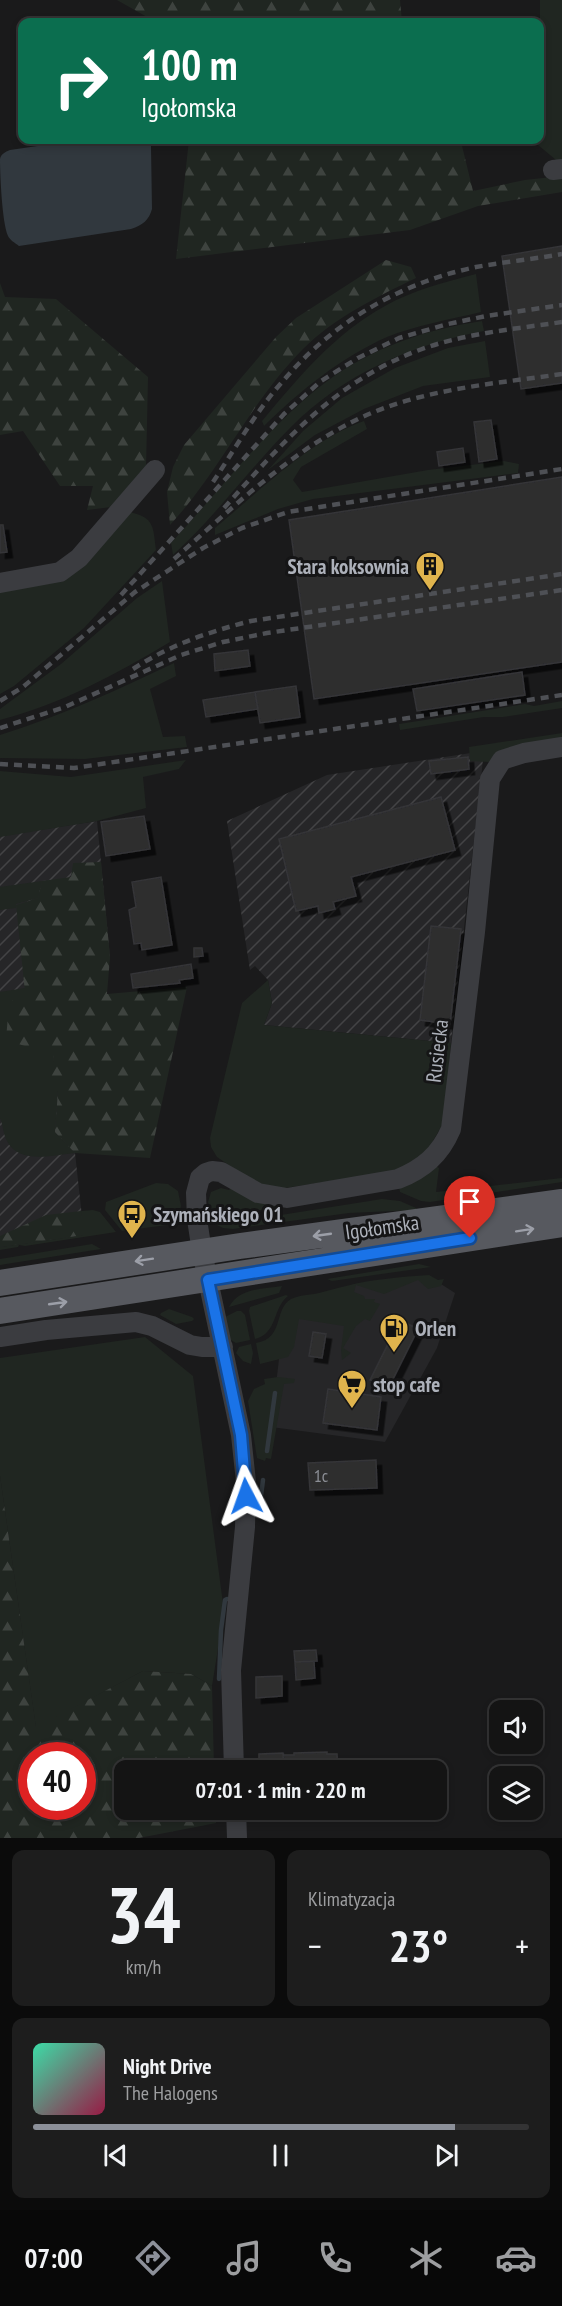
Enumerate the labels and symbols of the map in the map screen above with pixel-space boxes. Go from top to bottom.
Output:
building icon: Stara koksownia [414,550,446,592]
place label: Stara koksownia [288,553,409,580]
street label: Rusiecka [420,1018,454,1084]
pin [444,1176,495,1238]
bus stop icon: Szymańskiego 01 [116,1198,148,1240]
place label: Szymańskiego 01 [153,1201,283,1228]
street label: Igołomska [343,1208,421,1246]
one-way arrow [515,1224,534,1235]
one-way arrow [313,1229,333,1240]
one-way arrow [135,1255,155,1266]
one-way arrow [47,1297,67,1308]
fuel station icon: Orlen [378,1312,410,1354]
place label: Orlen [415,1315,456,1342]
supermarket icon: stop cafe [336,1368,368,1410]
place label: stop cafe [373,1371,440,1398]
position arrow [214,1464,278,1528]
house number: 1c [314,1464,329,1487]
speed limit sign: 40 [18,1742,96,1820]

